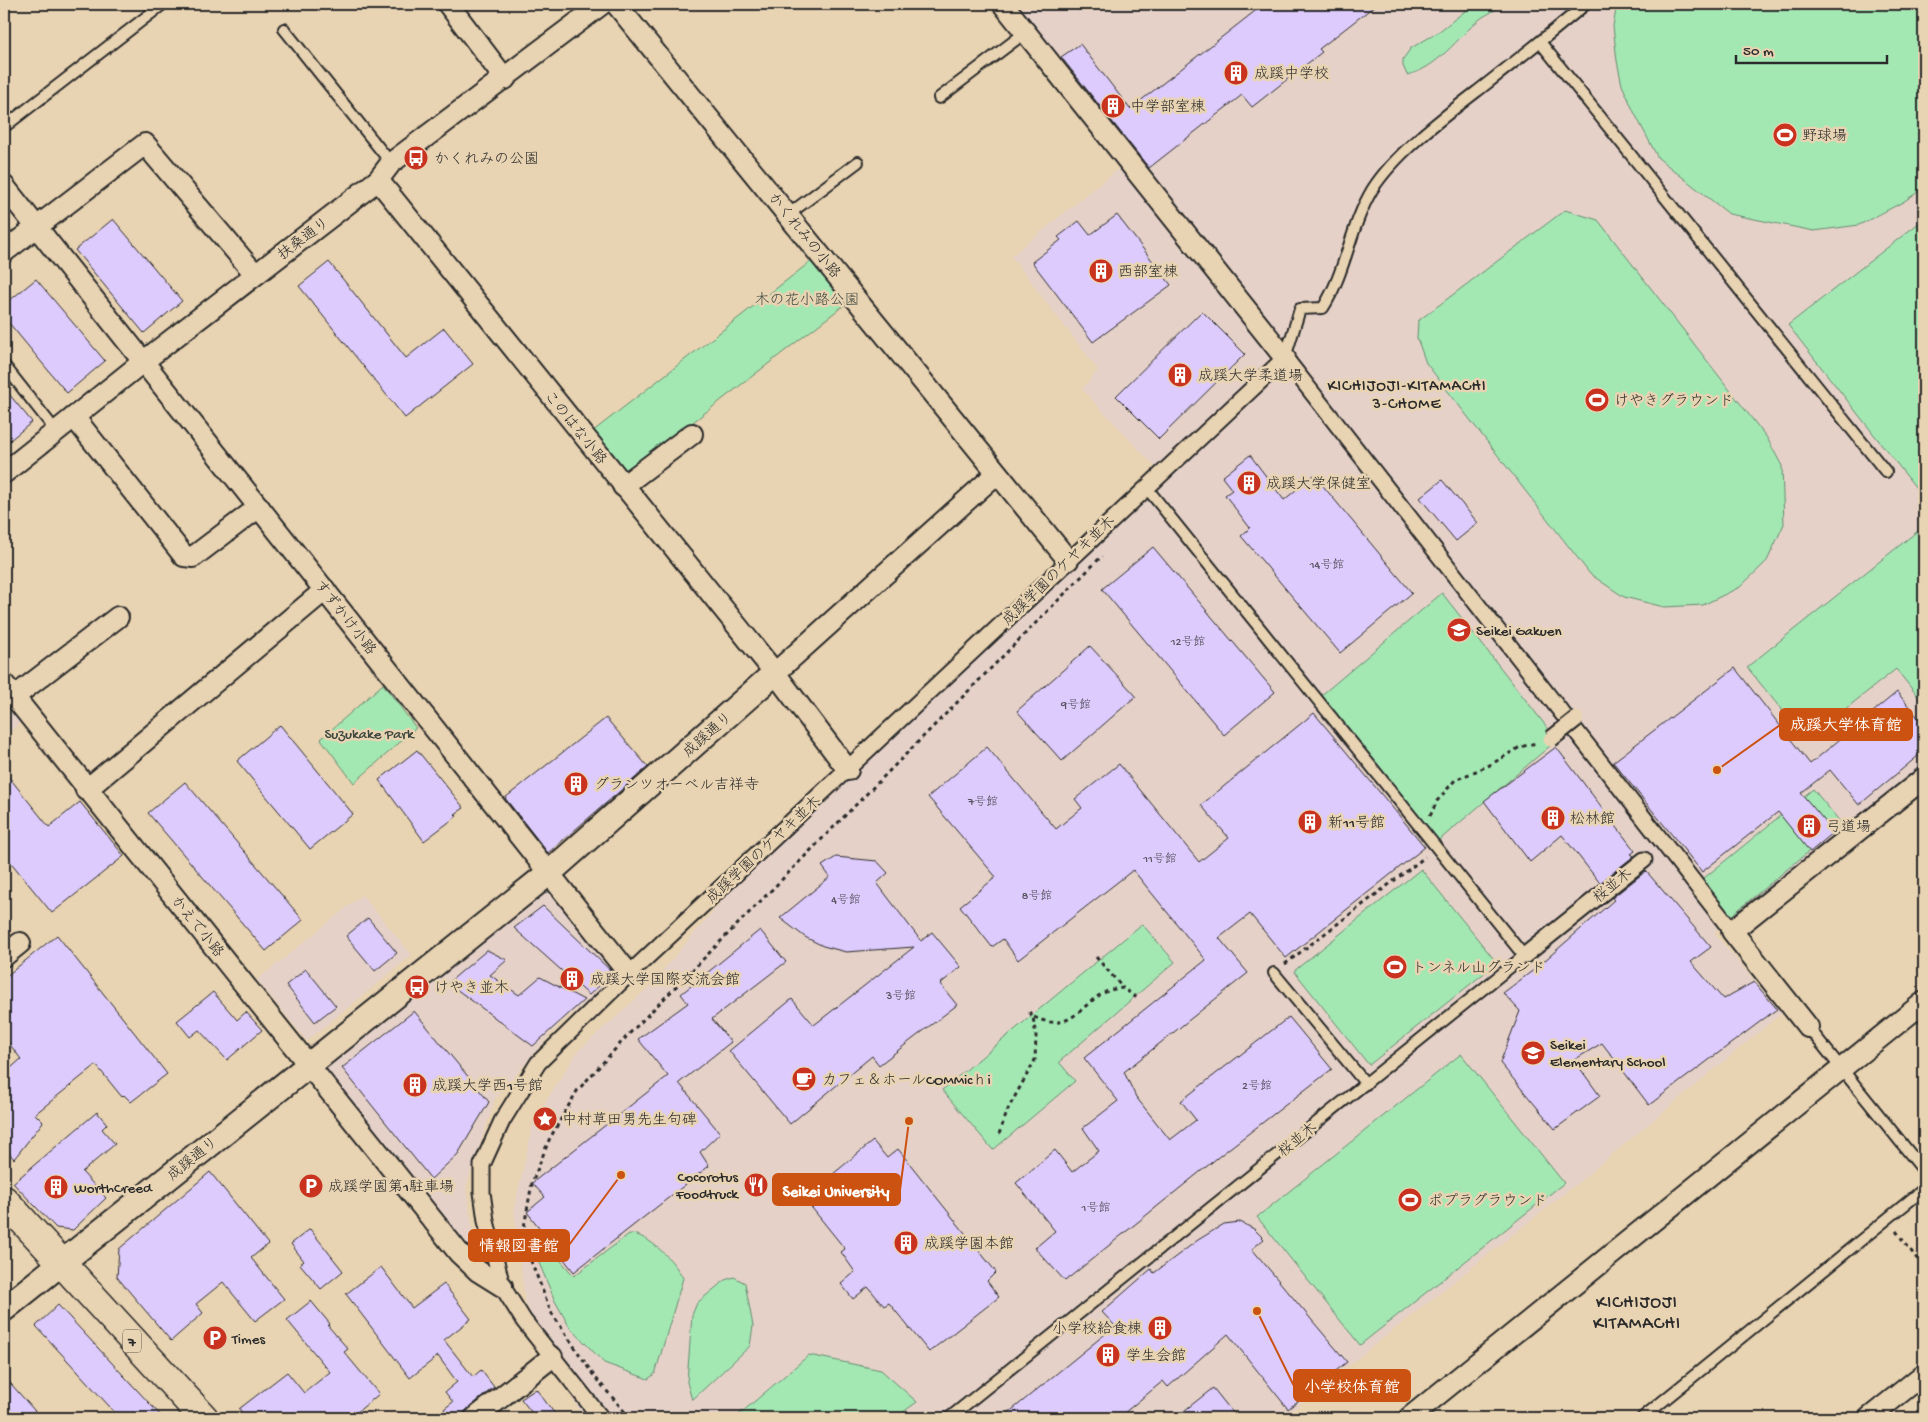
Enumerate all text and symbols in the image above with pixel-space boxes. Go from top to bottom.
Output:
scale bar [1736,32,1887,64]
text: 50 m [1743,43,1774,61]
building icon: 成蹊中学校 [1223,60,1249,86]
place label: 成蹊中学校 [1254,65,1329,84]
building icon: 中学部室棟 [1100,93,1126,119]
place label: 中学部室棟 [1130,98,1205,117]
sports icon: 野球場 [1772,122,1798,148]
place label: 野球場 [1802,127,1847,146]
bus stop icon: かくれみの公園 [403,145,429,171]
place label: かくれみの公園 [434,151,539,169]
street label: かくれみの小路 [763,190,843,283]
street label: 扶桑通り [275,214,334,265]
building icon: 西部室棟 [1088,258,1114,284]
place label: 西部室棟 [1118,263,1178,282]
park label: 木の花小路公園 [754,291,860,310]
building icon: 成蹊大学柔道場 [1167,362,1193,388]
place label: 成蹊大学柔道場 [1198,367,1303,386]
district label: KICHIJOJI-KITAMACHI 3-CHOME [1327,378,1487,415]
sports icon: けやきグラウンド [1584,387,1610,413]
street label: このはな小路 [539,388,610,469]
place label: けやきグラウンド [1614,392,1734,411]
building icon: 成蹊大学保健室 [1236,470,1262,496]
place label: 成蹊大学保健室 [1266,475,1371,494]
street label: 成蹊学園のケヤキ並木 [998,512,1120,630]
house number: 14号館 [1309,558,1344,573]
street label: すずかけ小路 [310,577,379,659]
school or university icon: Seikei Gakuen [1446,617,1472,643]
place label: Seikei Gakuen [1476,623,1562,641]
house number: 12号館 [1170,635,1205,650]
house number: 9号館 [1060,698,1091,713]
street label: 成蹊通り [679,708,737,762]
callout: 成蹊大学体育館 [1780,709,1912,740]
text: 成蹊大学体育館 [1790,716,1902,737]
park label: Suzukake Park [324,726,415,744]
building icon: グランツオーベル吉祥寺 [563,771,589,797]
place label: グランツオーベル吉祥寺 [594,776,759,795]
street label: 成蹊学園のケヤキ並木 [703,792,825,908]
house number: 7号館 [967,795,998,810]
building icon: 松林館 [1540,805,1566,831]
building icon: 新11号館 [1297,809,1323,835]
place label: 松林館 [1570,811,1615,829]
building icon: 弓道場 [1796,813,1822,839]
place label: 新11号館 [1328,815,1385,833]
place label: 弓道場 [1826,819,1871,837]
house number: 11号館 [1142,852,1177,867]
street label: 桜並木 [1589,865,1636,908]
house number: 8号館 [1022,889,1052,904]
street label: かえで小路 [166,893,227,962]
house number: 4号館 [831,893,861,908]
sports icon: トンネル山グランド [1382,954,1408,980]
place label: トンネル山グランド [1412,959,1546,978]
building icon: 成蹊大学国際交流会館 [559,966,585,992]
place label: 成蹊大学国際交流会館 [590,971,740,990]
bus stop icon: けやき並木 [404,974,430,1000]
place label: けやき並木 [434,979,509,998]
house number: 3号館 [885,989,916,1004]
place label: Seikei Elementary School [1550,1037,1666,1072]
school or university icon: Seikei Elementary School [1520,1040,1546,1066]
cafe icon: カフェ＆ホールCOMMicｈi [791,1066,817,1092]
building icon: 成蹊大学西1号館 [402,1072,428,1098]
place label: カフェ＆ホールCOMMicｈi [822,1072,991,1090]
place label: 成蹊大学西1号館 [432,1077,543,1096]
house number: 2号館 [1242,1079,1272,1094]
place icon: 中村草田男先生句碑 [532,1106,558,1132]
place label: 中村草田男先生句碑 [562,1111,697,1130]
street label: 桜並木 [1274,1119,1321,1162]
street label: 成蹊通り [164,1133,222,1185]
place label: Cocorotus Foodtruck [675,1169,739,1204]
restaurant icon: Cocorotus Foodtruck [743,1172,769,1198]
parking icon: 成蹊学園第1駐車場 [298,1173,324,1199]
building icon: WorthCreed [43,1174,69,1200]
callout: Seikei University [773,1174,900,1205]
place label: 成蹊学園第1駐車場 [328,1178,454,1197]
place label: WorthCreed [74,1180,153,1198]
text: Seikei University [783,1184,890,1203]
sports icon: ポプラグラウンド [1397,1187,1423,1213]
place label: ポプラグラウンド [1428,1192,1547,1211]
house number: 1号館 [1081,1201,1110,1216]
callout: 情報図書館 [469,1230,569,1261]
building icon: 成蹊学園本館 [893,1230,919,1256]
place label: 成蹊学園本館 [924,1235,1014,1254]
text: 情報図書館 [479,1237,559,1258]
district label: KICHIJOJI KITAMACHI [1593,1293,1681,1335]
building icon: 小学校給食棟 [1147,1315,1173,1341]
place label: 小学校給食棟 [1052,1320,1142,1339]
parking icon: Times [202,1325,228,1351]
road number: 7 [123,1330,141,1352]
place label: Times [231,1331,265,1349]
building icon: 学生会館 [1095,1342,1121,1368]
place label: 学生会館 [1126,1347,1186,1366]
callout: 小学校体育館 [1294,1370,1410,1401]
text: 小学校体育館 [1304,1378,1400,1399]

